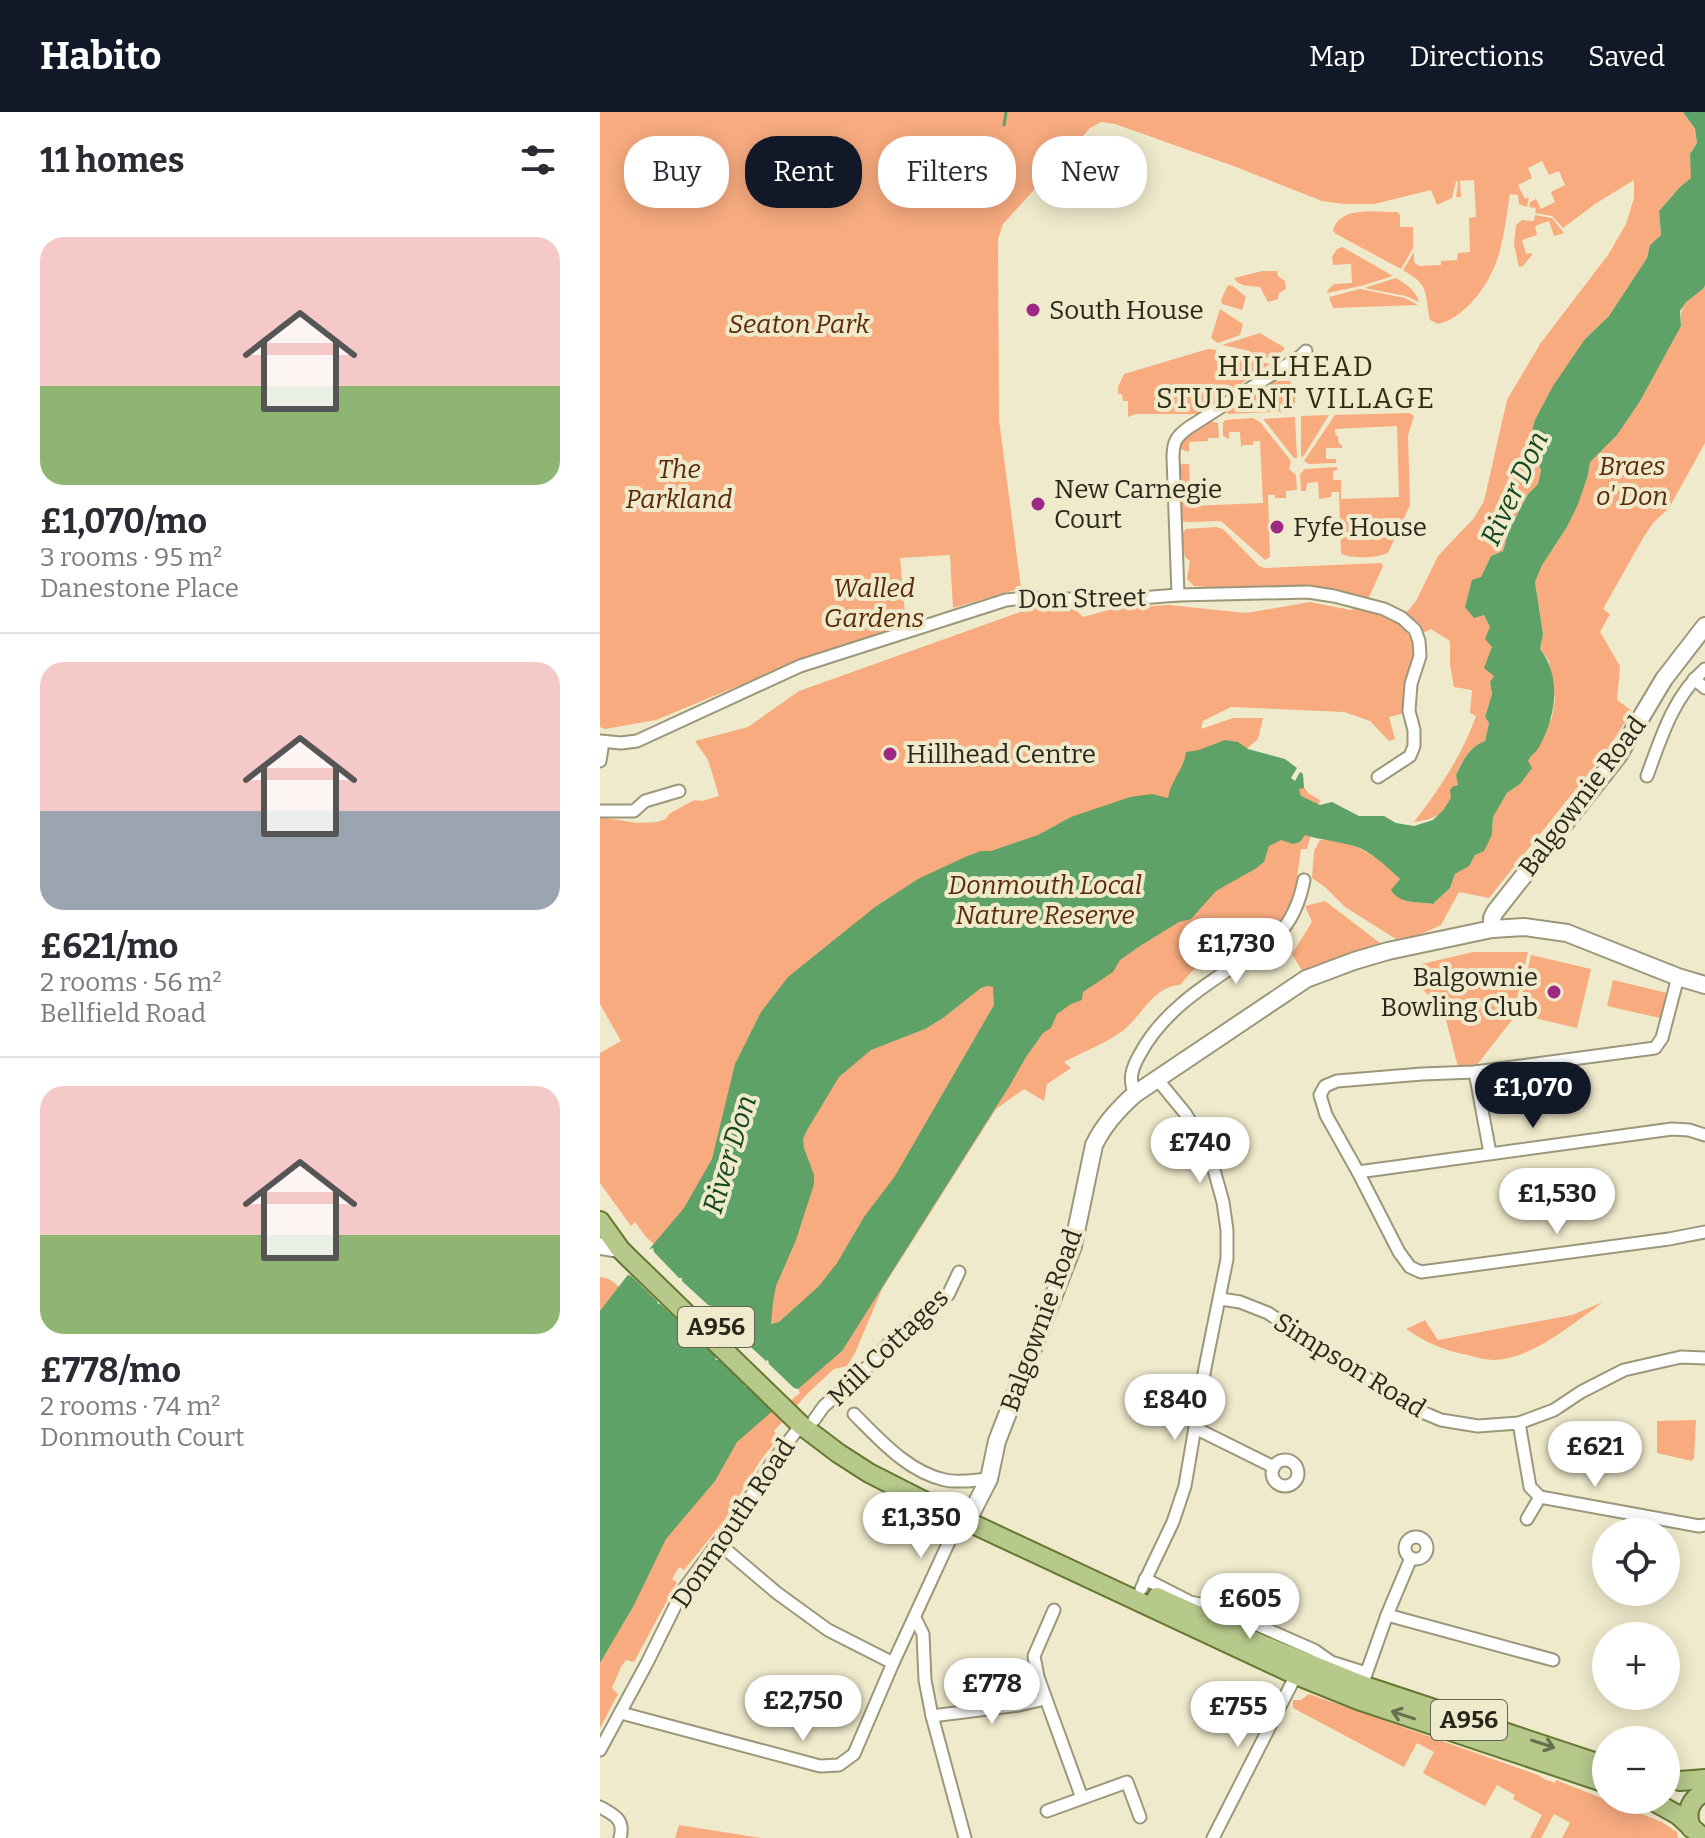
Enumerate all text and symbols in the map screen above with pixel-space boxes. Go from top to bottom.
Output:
text: Habito [40,33,162,79]
text: Map [1309,40,1365,73]
text: Directions [1409,40,1544,73]
text: Saved [1588,40,1665,73]
chip: Buy [624,136,729,208]
chip: Rent [745,136,862,208]
chip: Filters [878,136,1016,208]
chip: New [1032,136,1147,208]
icon: filters [516,138,560,182]
text: 11 homes [40,140,185,181]
icon: home [228,289,372,433]
place label: South House [1049,295,1204,326]
marker: South House [1024,301,1042,319]
park label: Seaton Park [728,309,871,340]
district label: HILLHEAD STUDENT VILLAGE [1156,350,1436,415]
water label: River Don [1474,426,1555,550]
park label: Braes o' Don [1596,451,1668,512]
park label: The Parkland [625,454,733,515]
place label: New Carnegie Court [1054,474,1222,535]
marker: New Carnegie Court [1029,495,1047,513]
text: £1,070/mo [40,501,207,542]
place label: Fyfe House [1293,512,1427,543]
marker: Fyfe House [1268,518,1286,536]
text: 3 rooms · 95 m² [40,542,222,573]
text: Danestone Place [40,573,239,604]
park label: Walled Gardens [824,573,924,634]
street label: Don Street [1017,582,1147,615]
street label: Balgownie Road [1512,710,1653,882]
icon: home [228,714,372,858]
place label: Hillhead Centre [906,739,1096,770]
marker: Hillhead Centre [881,745,899,763]
park label: Donmouth Local Nature Reserve [948,870,1142,931]
pin: £1,730 [1171,918,1301,986]
text: £621/mo [40,926,178,967]
text: £1,730 [1197,928,1275,959]
place label: Balgownie Bowling Club [1380,962,1538,1023]
text: 2 rooms · 56 m² [40,967,222,998]
marker: Balgownie Bowling Club [1545,983,1563,1001]
text: Bellfield Road [40,998,206,1029]
pin: £1,070 [1468,1062,1598,1130]
text: £1,070 [1493,1072,1573,1103]
water label: River Don [696,1091,763,1217]
pin: £740 [1153,1117,1247,1185]
text: £740 [1169,1127,1231,1158]
icon: home [228,1138,372,1282]
pin: £1,530 [1492,1168,1622,1236]
text: £1,530 [1517,1178,1597,1209]
street label: Balgownie Road [994,1225,1089,1416]
street label: Mill Cottages [822,1282,955,1413]
street label: Simpson Road [1268,1306,1431,1424]
road number: A956 [678,1307,754,1347]
text: £778/mo [40,1350,181,1391]
pin: £840 [1128,1374,1222,1442]
text: £840 [1143,1384,1207,1415]
text: 2 rooms · 74 m² [40,1391,220,1422]
pin: £621 [1548,1421,1642,1489]
text: Donmouth Court [40,1422,244,1453]
text: £621 [1566,1431,1624,1462]
street label: Donmouth Road [665,1433,801,1614]
pin: £1,350 [856,1492,986,1560]
text: £1,350 [881,1502,961,1533]
map controls [1592,1518,1680,1814]
button: locate [1592,1518,1680,1606]
pin: £605 [1203,1573,1297,1641]
text: £605 [1218,1583,1282,1614]
button: + [1592,1622,1680,1710]
pin: £778 [945,1658,1039,1726]
text: £778 [962,1668,1022,1699]
pin: £2,750 [738,1675,868,1743]
pin: £755 [1191,1681,1285,1749]
text: £2,750 [763,1685,843,1716]
text: £755 [1209,1691,1267,1722]
road number: A956 [1431,1700,1507,1740]
one-way arrow [1391,1707,1417,1722]
button: − [1592,1726,1680,1814]
one-way arrow [1530,1738,1555,1753]

